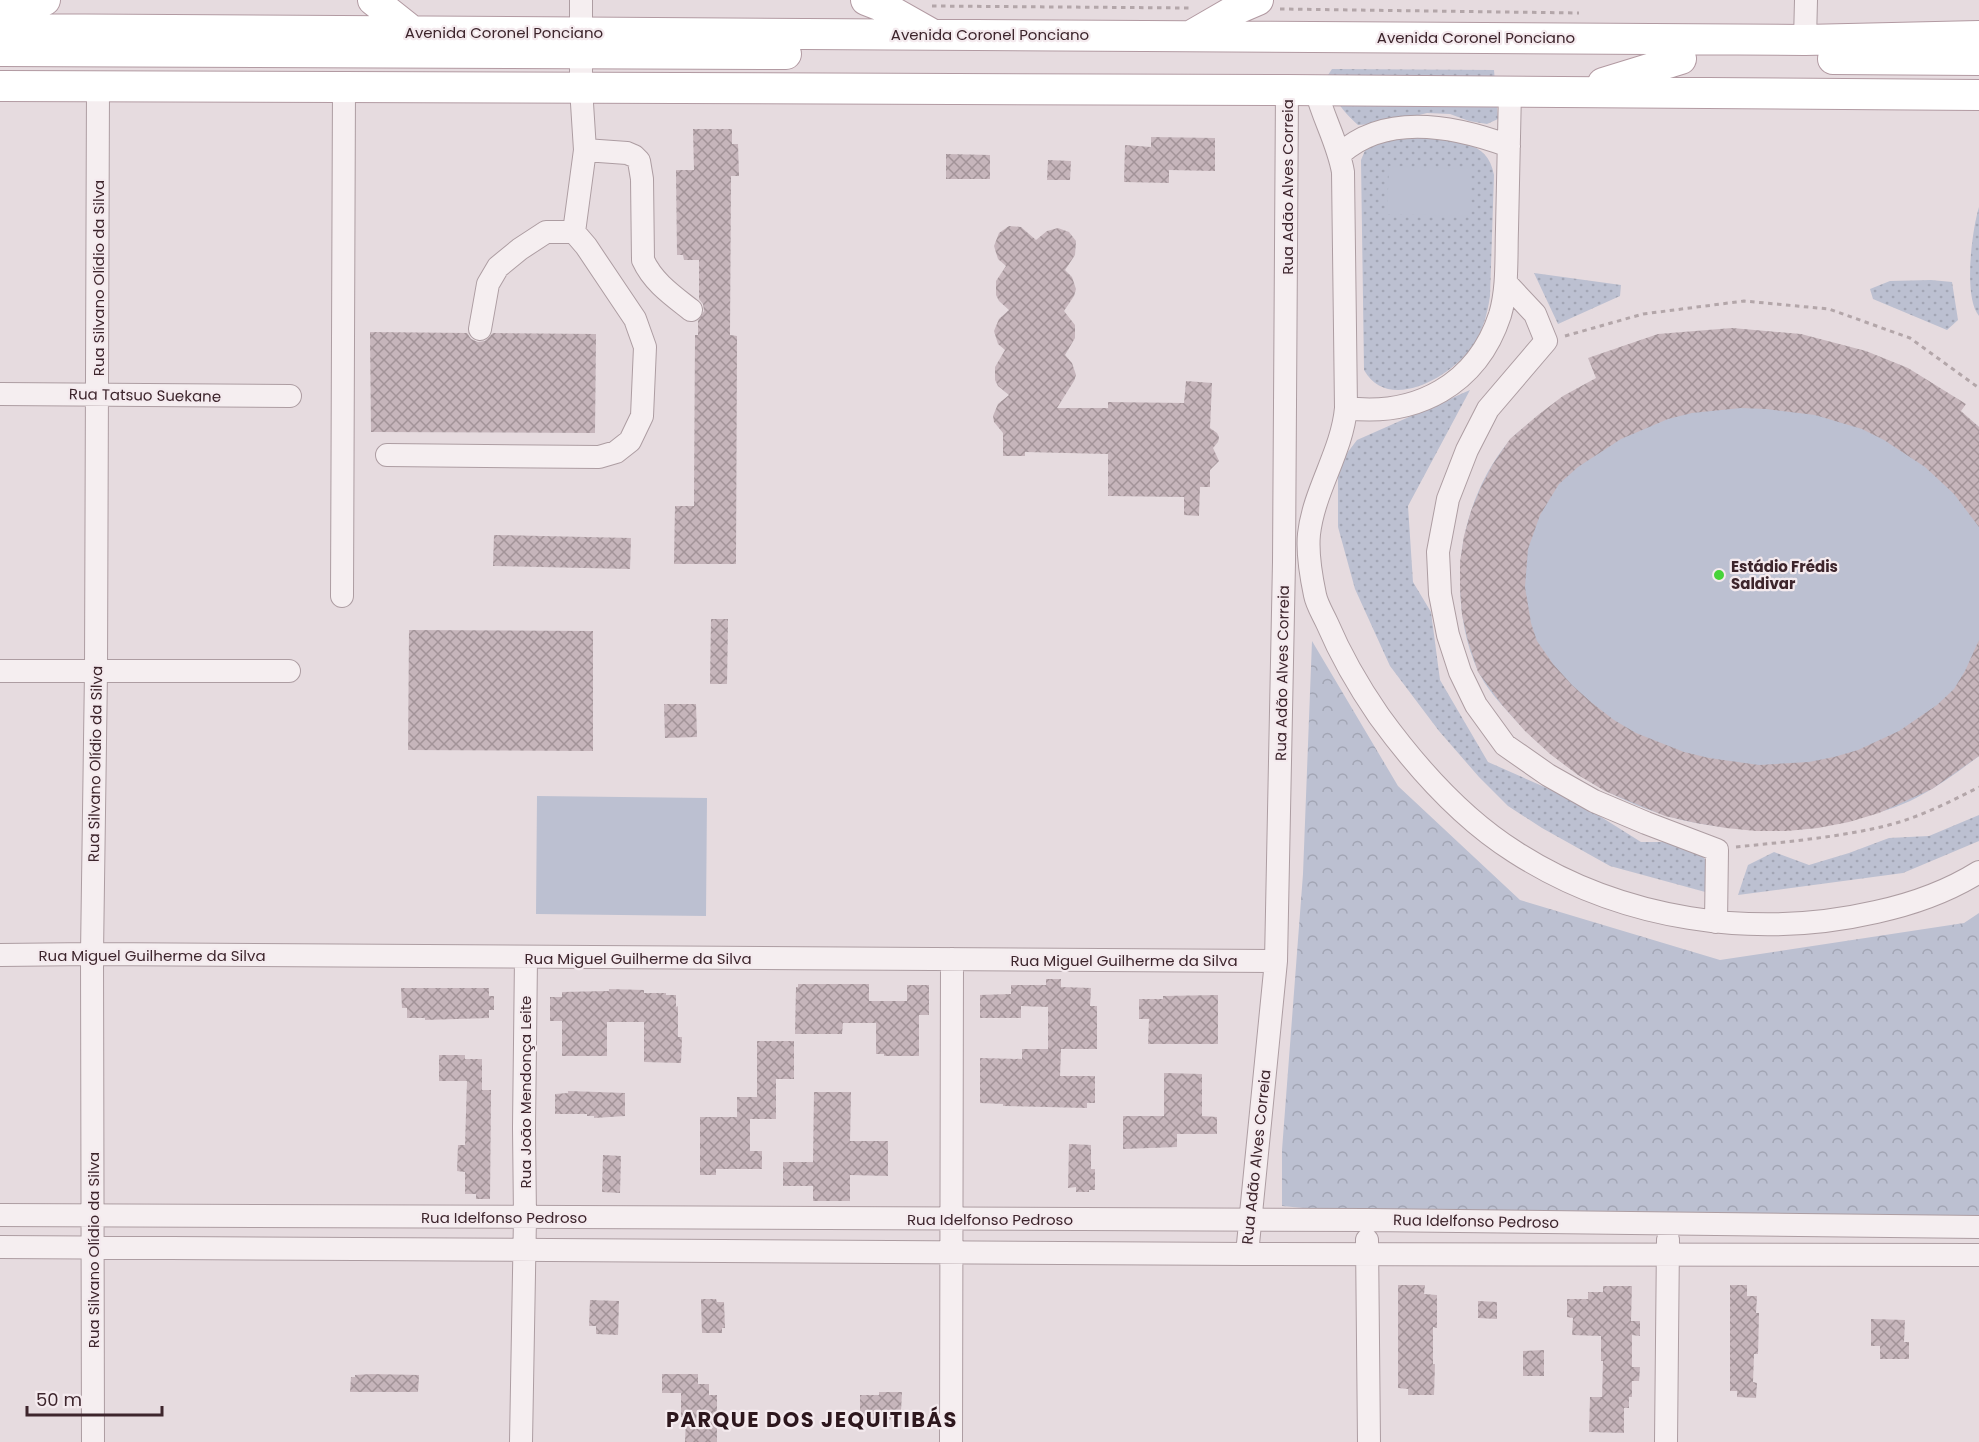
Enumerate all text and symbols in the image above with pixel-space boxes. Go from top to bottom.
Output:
street label: Avenida Coronel Ponciano [405,22,603,43]
street label: Avenida Coronel Ponciano [891,24,1089,45]
street label: Avenida Coronel Ponciano [1377,27,1575,48]
street label: Rua Adão Alves Correia [1277,99,1298,275]
street label: Rua Silvano Olídio da Silva [88,180,109,376]
street label: Rua Tatsuo Suekane [69,383,221,407]
place label: Estádio Frédis Saldivar [1731,556,1838,594]
marker: Estádio Frédis Saldivar [1712,568,1726,582]
street label: Rua Adão Alves Correia [1270,585,1294,761]
street label: Rua Silvano Olídio da Silva [83,666,107,862]
street label: Rua Miguel Guilherme da Silva [38,945,266,966]
street label: Rua Miguel Guilherme da Silva [524,948,752,969]
street label: Rua Miguel Guilherme da Silva [1010,950,1238,971]
street label: Rua João Mendonça Leite [515,996,536,1188]
street label: Rua Adão Alves Correia [1236,1069,1276,1245]
street label: Rua Silvano Olídio da Silva [83,1152,104,1348]
street label: Rua Idelfonso Pedroso [421,1207,587,1228]
street label: Rua Idelfonso Pedroso [907,1209,1073,1230]
street label: Rua Idelfonso Pedroso [1393,1209,1559,1233]
scale bar [27,1379,162,1417]
text: 50 m [36,1387,82,1412]
district label: PARQUE DOS JEQUITIBÁS [666,1405,958,1434]

